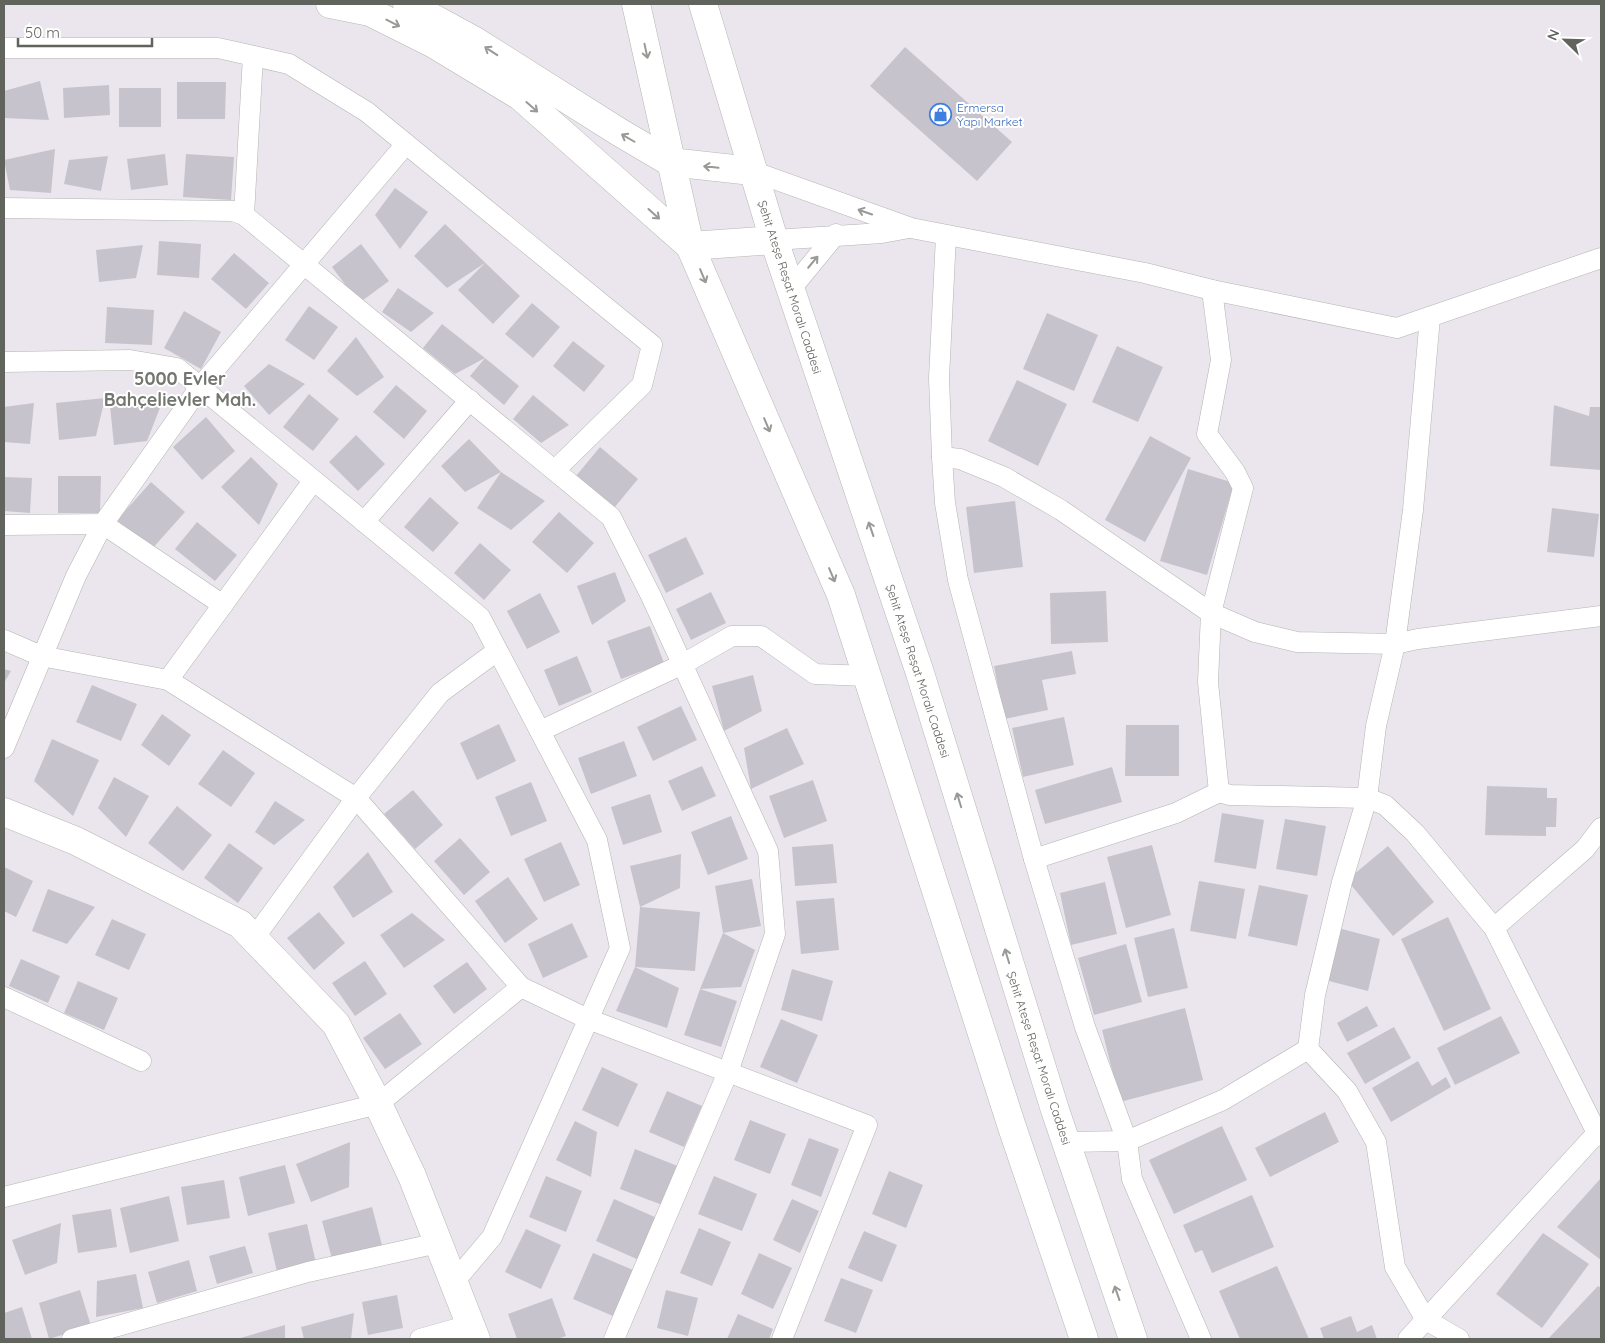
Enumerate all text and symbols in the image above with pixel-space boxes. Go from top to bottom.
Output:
scale bar [18,15,151,47]
north arrow [1540,15,1590,65]
one-way arrow [385,19,400,28]
text: 50 m [25,23,60,42]
text: N [1543,27,1563,43]
one-way arrow [642,43,651,59]
one-way arrow [484,45,498,55]
place label: Ermersa Yapı Market [957,100,1023,129]
one-way arrow [525,101,538,112]
shop icon: Ermersa Yapı Market [929,102,953,126]
one-way arrow [621,132,635,142]
one-way arrow [703,162,719,172]
street label: Şehit Ateşe Reşat Moralı Caddesi [755,198,825,376]
one-way arrow [858,207,873,216]
one-way arrow [647,208,660,220]
one-way arrow [808,256,819,269]
one-way arrow [698,268,708,283]
district label: 5000 Evler Bahçelievler Mah. [104,367,256,411]
one-way arrow [763,417,773,432]
one-way arrow [866,522,876,538]
one-way arrow [827,567,837,582]
street label: Şehit Ateşe Reşat Moralı Caddesi [883,582,953,760]
one-way arrow [954,793,964,809]
one-way arrow [1002,948,1011,964]
street label: Şehit Ateşe Reşat Moralı Caddesi [1004,969,1074,1147]
one-way arrow [1112,1286,1121,1301]

